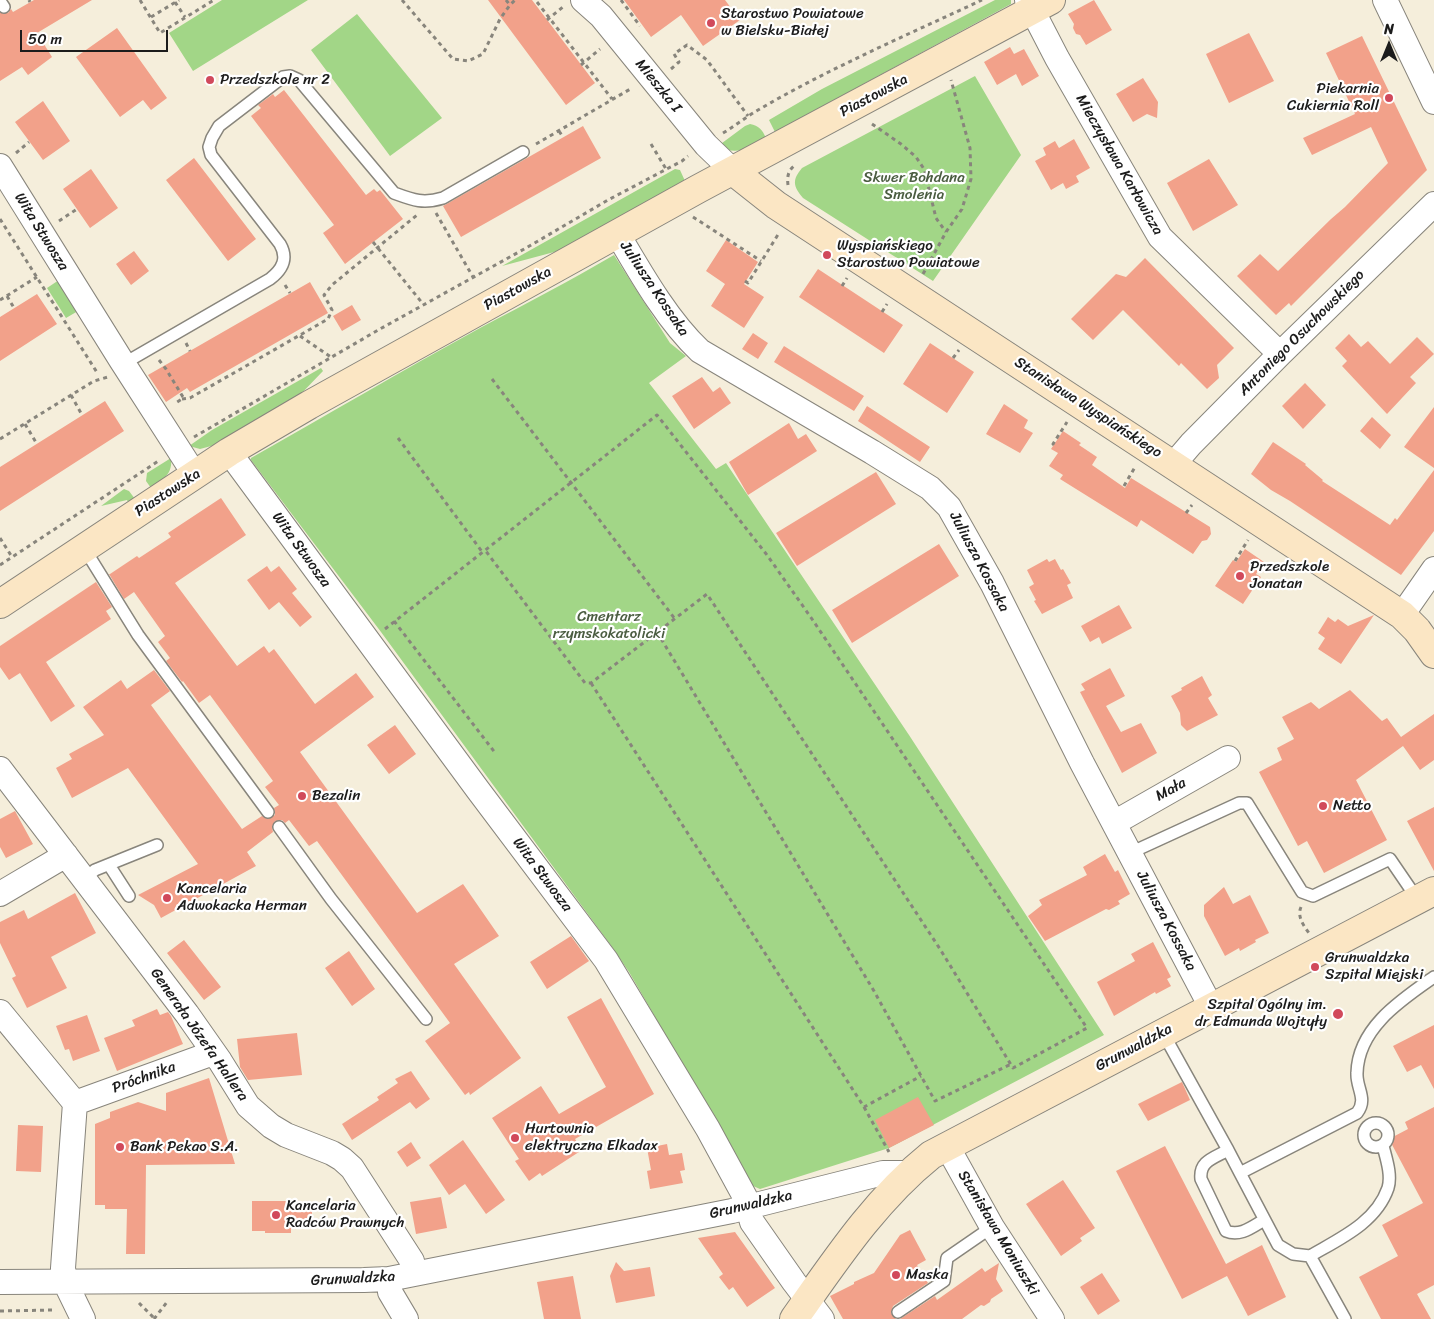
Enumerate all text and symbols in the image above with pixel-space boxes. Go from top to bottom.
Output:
place label: Starostwo Powiatowe w Bielsku-Białej [721,5,864,40]
marker: Starostwo Powiatowe w Bielsku-Białej [705,17,717,29]
text: N [1384,17,1394,42]
scale bar [22,20,170,52]
north arrow [1364,20,1414,70]
text: 50 m [28,26,62,52]
street label: Mieszka I [631,56,685,116]
place label: Przedszkole nr 2 [220,71,330,89]
street label: Piastowska [837,71,911,121]
marker: Przedszkole nr 2 [204,74,216,86]
place label: Piekarnia Cukiernia Roll [1287,80,1379,115]
street label: Mieczysława Karłowicza [1071,91,1167,239]
marker: Piekarnia Cukiernia Roll [1383,92,1395,104]
park label: Skwer Bohdana Smolenia [863,169,965,204]
street label: Wita Stwosza [10,190,72,274]
place label: Wyspiańskiego Starostwo Powiatowe [837,237,980,272]
street label: Juliusza Kossaka [616,238,692,340]
marker: Wyspiańskiego Starostwo Powiatowe [821,249,833,261]
street label: Piastowska [481,263,555,315]
street label: Antoniego Osuchowskiego [1235,266,1369,400]
street label: Stanisława Wyspiańskiego [1011,354,1165,462]
street label: Piastowska [132,465,204,521]
street label: Wita Stwosza [268,509,334,591]
street label: Juliusza Kossaka [945,509,1013,615]
place label: Przedszkole Jonatan [1250,558,1329,593]
marker: Przedszkole Jonatan [1234,570,1246,582]
park label: Cmentarz rzymskokatolicki [553,608,665,643]
street label: Mała [1153,774,1189,806]
place label: Bezalin [312,787,360,805]
marker: Bezalin [296,790,308,802]
place label: Netto [1333,797,1371,815]
marker: Netto [1317,800,1329,812]
street label: Wita Stwosza [508,834,576,916]
street label: Juliusza Kossaka [1132,868,1200,974]
place label: Kancelaria Adwokacka Herman [177,880,307,915]
marker: Kancelaria Adwokacka Herman [161,892,173,904]
place label: Grunwaldzka Szpital Miejski [1325,949,1423,984]
marker: Grunwaldzka Szpital Miejski [1309,961,1321,973]
street label: Generała Józefa Hallera [146,965,252,1105]
place label: Szpital Ogólny im. dr Edmunda Wojtyły [1195,996,1327,1031]
marker: Szpital Ogólny im. dr Edmunda Wojtyły [1331,1007,1345,1021]
street label: Grunwaldzka [1093,1020,1175,1076]
street label: Próchnika [110,1058,178,1098]
place label: Hurtownia elektryczna Elkadax [525,1120,658,1155]
marker: Hurtownia elektryczna Elkadax [509,1132,521,1144]
place label: Bank Pekao S.A. [130,1138,239,1156]
marker: Bank Pekao S.A. [114,1141,126,1153]
street label: Stanisława Moniuszki [954,1167,1042,1299]
street label: Grunwaldzka [708,1187,794,1223]
place label: Kancelaria Radców Prawnych [286,1197,404,1232]
marker: Kancelaria Radców Prawnych [270,1209,282,1221]
place label: Maska [906,1266,948,1284]
street label: Grunwaldzka [310,1268,396,1290]
marker: Maska [890,1269,902,1281]

